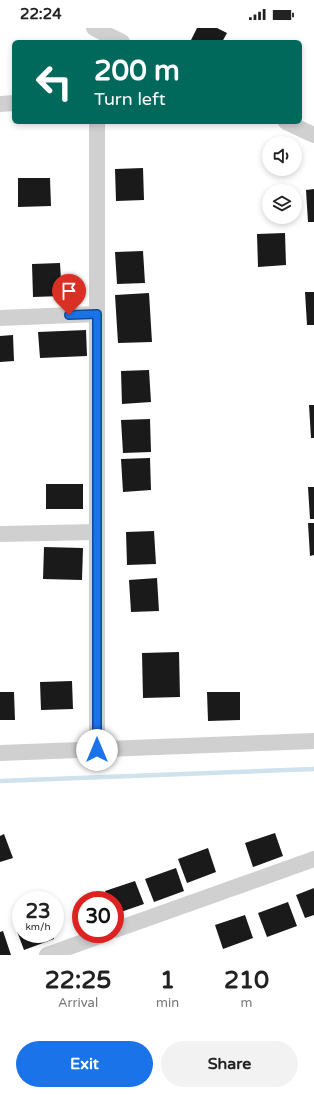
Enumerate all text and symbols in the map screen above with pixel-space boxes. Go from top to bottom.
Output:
text: 22:24 [20,5,62,23]
text: 200 m [94,54,180,88]
icon: left [28,56,80,108]
text: Turn left [94,88,166,110]
map controls [262,136,302,224]
button: sound [262,136,302,176]
button: layers [262,184,302,224]
pin [52,274,86,315]
icon: arrive [58,280,80,302]
position arrow [76,729,118,771]
speed limit sign: 30 [72,891,124,943]
text: 23 [25,900,51,924]
text: km/h [25,921,51,933]
text: 22:25 [45,966,111,995]
text: 1 [160,966,175,995]
text: 210 [224,966,269,995]
text: Arrival [58,995,98,1011]
text: min [156,995,179,1011]
text: m [241,995,253,1011]
button: Exit [16,1041,153,1087]
button: Share [161,1041,298,1087]

